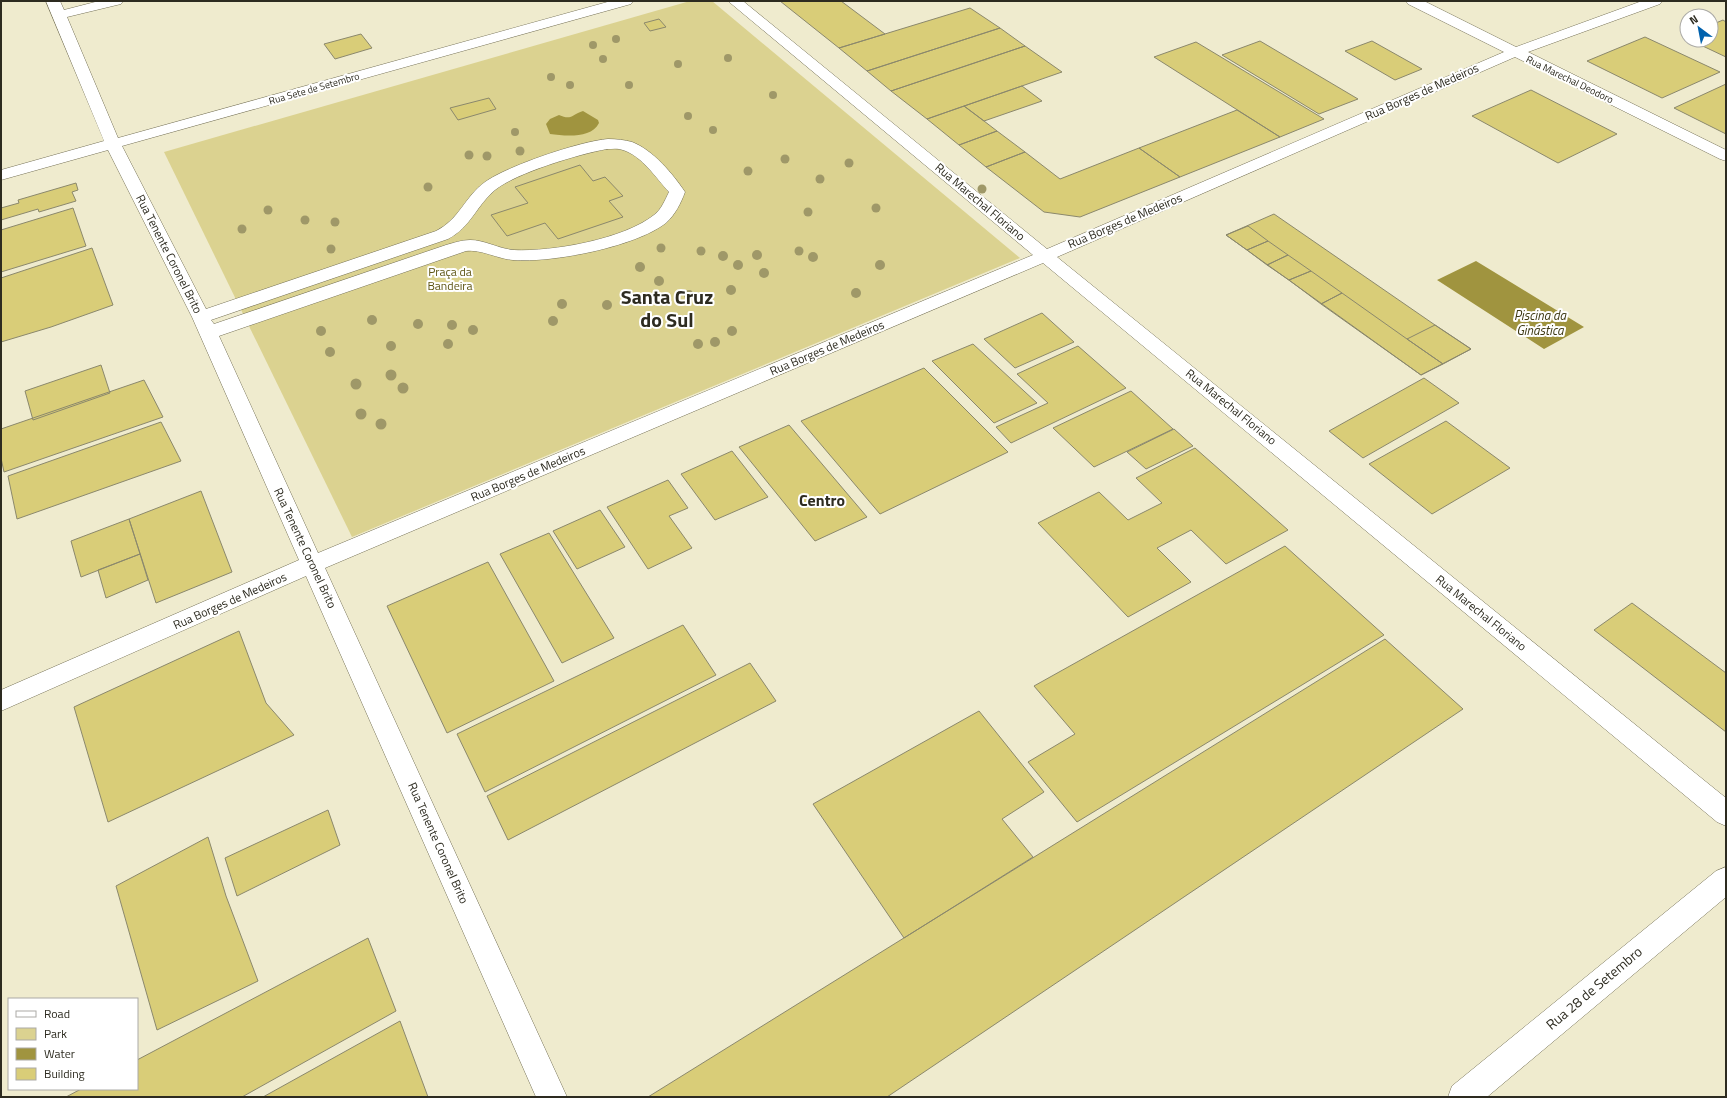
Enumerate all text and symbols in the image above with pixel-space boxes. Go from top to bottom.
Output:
north arrow [1679,8,1719,48]
text: N [1686,11,1701,28]
street label: Rua Marechal Deodoro [1523,52,1616,107]
street label: Rua Borges de Medeiros [1362,58,1482,125]
street label: Rua Sete de Setembro [267,68,361,109]
street label: Rua Marechal Floriano [931,158,1030,245]
street label: Rua Borges de Medeiros [1065,188,1185,253]
street label: Rua Tenente Coronel Brito [131,191,208,317]
park label: Praça da Bandeira [427,262,473,295]
district label: Santa Cruz do Sul [621,281,713,335]
water label: Piscina da Ginástica [1514,305,1568,340]
street label: Rua Borges de Medeiros [767,315,887,380]
street label: Rua Marechal Floriano [1182,364,1281,449]
street label: Rua Borges de Medeiros [468,441,588,506]
street label: Rua Tenente Coronel Brito [269,484,342,611]
district label: Centro [799,488,845,512]
street label: Rua Borges de Medeiros [170,567,290,634]
street label: Rua Marechal Floriano [1432,570,1531,655]
street label: Rua Tenente Coronel Brito [403,779,474,907]
street label: Rua 28 de Setembro [1541,941,1646,1034]
legend [8,998,138,1090]
text: Road [44,1004,70,1023]
text: Park [44,1024,67,1043]
text: Water [44,1044,75,1063]
text: Building [44,1064,85,1083]

